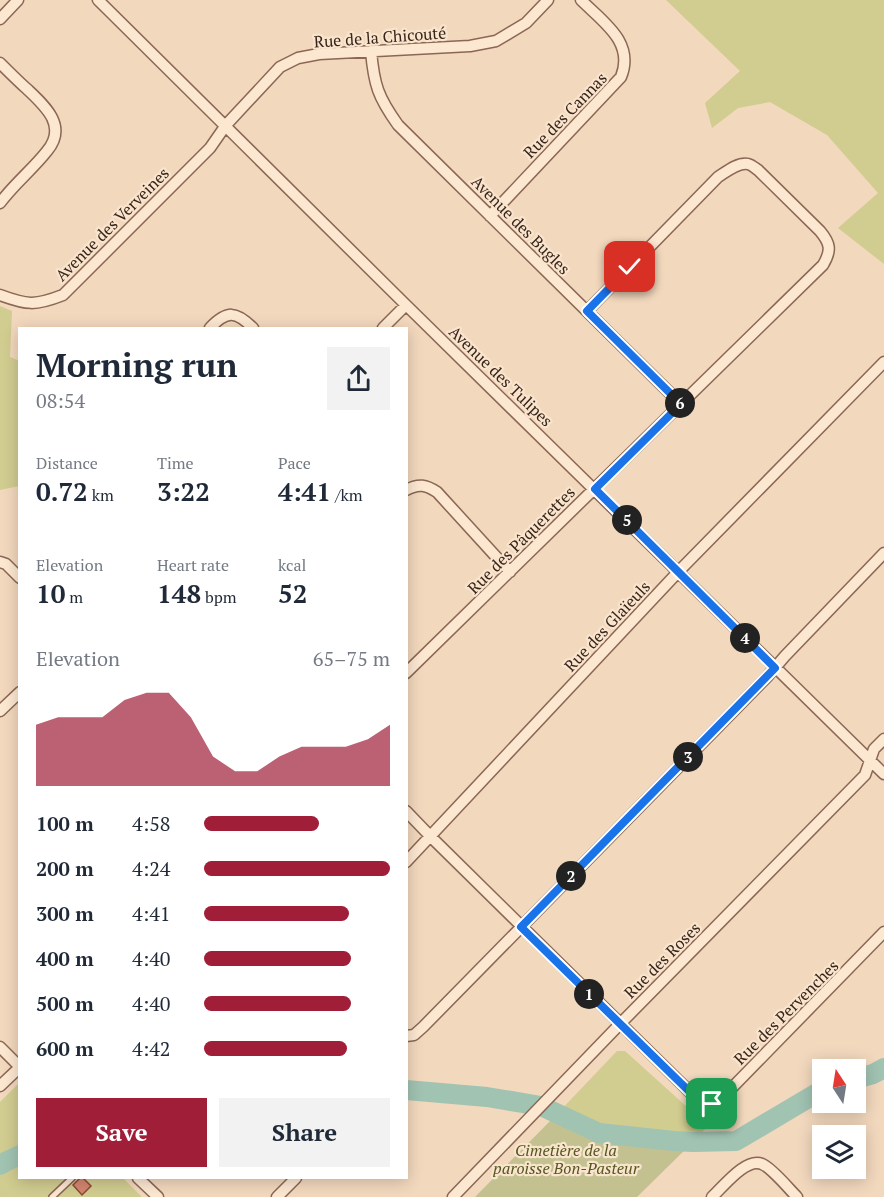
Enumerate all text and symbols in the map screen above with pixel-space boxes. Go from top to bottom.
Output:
street label: Rue de la Chicouté [313,21,447,53]
street label: Rue des Cannas [518,67,612,163]
street label: Avenue des Verveines [50,162,174,286]
street label: Avenue des Bugles [467,171,575,279]
pin [604,241,655,292]
icon: check [613,250,646,283]
street label: Avenue des Tulipes [444,321,558,431]
text: Morning run [36,343,238,386]
button: share [327,347,390,410]
text: 08:54 [36,387,85,414]
pin: 6 [665,388,695,418]
text: 6 [675,392,685,414]
text: Distance [36,452,98,474]
text: Time [157,452,194,474]
text: Pace [278,452,311,474]
text: 0.72 [36,474,88,508]
text: 3:22 [157,474,210,508]
text: 4:41 [278,474,331,508]
street label: Rue des Pâquerettes [462,481,580,599]
text: km [88,484,114,506]
text: /km [331,484,362,506]
pin: 5 [612,505,642,535]
text: 5 [622,509,632,531]
text: Elevation [36,554,103,576]
text: Heart rate [157,554,229,576]
text: kcal [278,554,306,576]
text: 10 [36,576,65,610]
text: 148 [157,576,201,610]
text: 52 [278,576,307,610]
street label: Rue des Glaïeuls [559,576,655,676]
text: m [65,586,83,608]
text: bpm [201,586,237,608]
pin: 4 [730,623,760,653]
text: 4 [740,627,750,649]
text: Elevation [36,645,120,672]
text: 65–75 m [313,645,390,672]
pin: 3 [673,742,703,772]
text: 3 [683,746,693,768]
text: 100 m [36,810,94,837]
text: 4:58 [132,810,171,837]
text: 200 m [36,855,94,882]
text: 4:24 [132,855,171,882]
pin: 2 [556,861,586,891]
text: 2 [566,865,576,887]
text: 300 m [36,900,94,927]
text: 4:41 [132,900,171,927]
street label: Rue des Roses [619,917,705,1003]
text: 400 m [36,945,94,972]
text: 4:40 [132,945,171,972]
street label: Rue des Pervenches [729,955,843,1069]
pin: 1 [574,979,604,1009]
text: 1 [584,983,594,1005]
text: 500 m [36,990,94,1017]
text: 4:40 [132,990,171,1017]
text: 600 m [36,1035,94,1062]
text: 4:42 [132,1035,171,1062]
north arrow [812,1059,866,1113]
map controls [812,1059,866,1179]
pin [686,1078,737,1129]
icon: arrive [695,1087,728,1120]
button: Save [36,1098,207,1167]
button: Share [219,1098,390,1167]
button: layers [812,1125,866,1179]
park label: Cimetière de la paroisse Bon-Pasteur [493,1139,640,1179]

